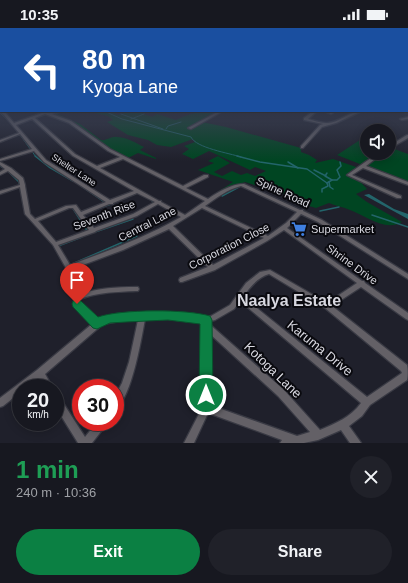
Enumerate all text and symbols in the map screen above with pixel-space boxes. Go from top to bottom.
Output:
text: 10:35 [20,6,58,23]
icon: left [16,44,68,96]
text: 80 m [82,44,146,75]
text: Kyoga Lane [82,77,178,97]
map controls [360,124,396,160]
button: sound [360,124,396,160]
street label: Shelter Lane [50,152,98,188]
street label: Spine Road [254,174,312,210]
street label: Seventh Rise [71,198,137,232]
street label: Central Lane [116,204,178,244]
supermarket icon: Supermarket [290,220,308,238]
street label: Corporation Close [187,221,271,271]
place label: Supermarket [311,223,374,235]
street label: Shrine Drive [324,241,380,287]
pin [60,263,94,304]
icon: arrive [66,269,88,291]
district label: Naalya Estate [237,292,341,309]
street label: Karuma Drive [284,317,356,379]
street label: Kotoga Lane [241,339,305,401]
position arrow [185,374,227,416]
speed limit sign: 30 [72,379,124,431]
text: 20 [27,389,49,411]
text: km/h [27,409,49,420]
text: 1 min [16,456,79,483]
button: close [350,456,392,498]
text: 240 m · 10:36 [16,485,96,500]
button: Exit [16,529,200,575]
button: Share [208,529,392,575]

